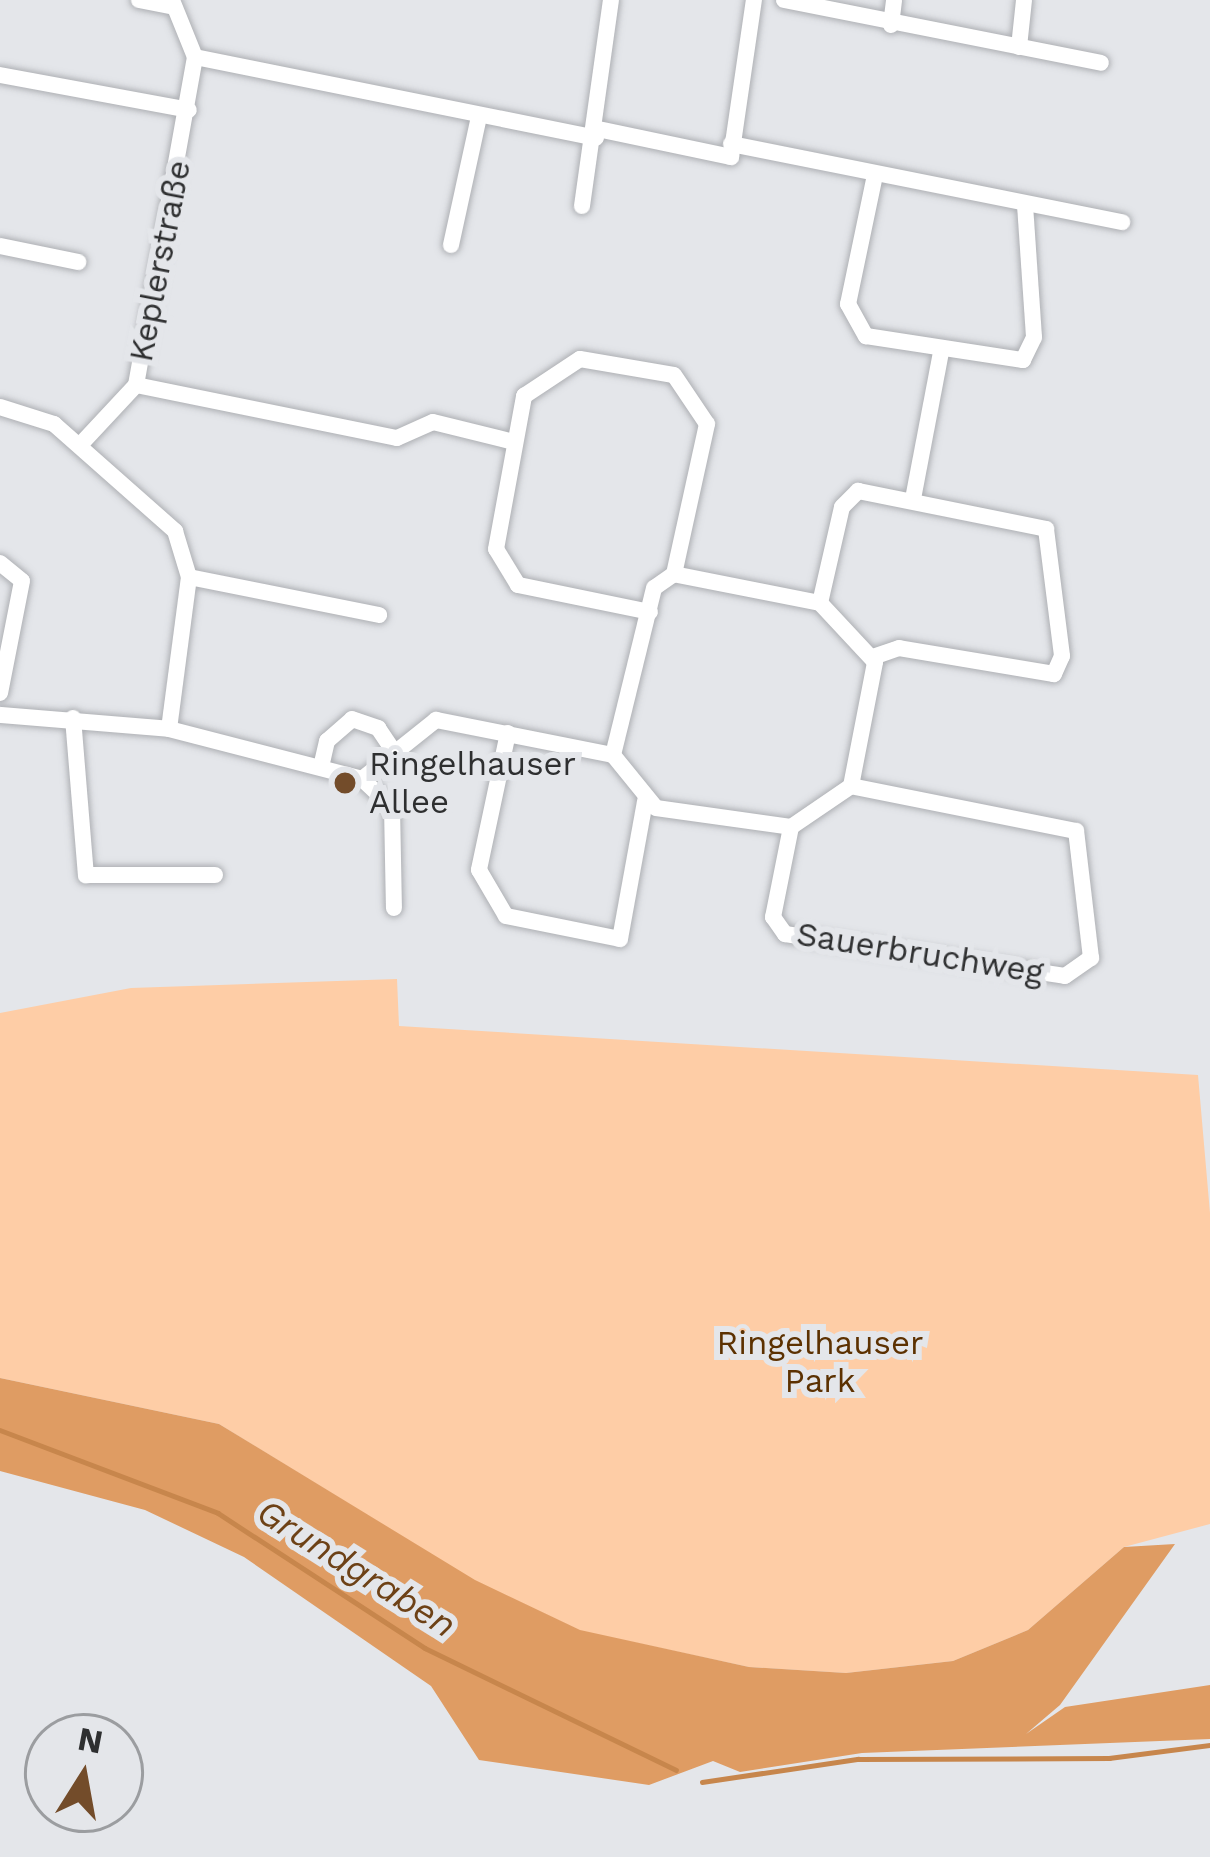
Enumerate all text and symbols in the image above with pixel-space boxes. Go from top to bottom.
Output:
street label: Keplerstraße [121,157,199,365]
place label: Ringelhauser Allee [369,744,576,822]
marker: Ringelhauser Allee [332,770,358,796]
street label: Sauerbruchweg [794,914,1046,992]
park label: Ringelhauser Park [716,1323,924,1401]
water label: Grundgraben [248,1491,464,1647]
north arrow [24,1713,144,1833]
text: N [75,1719,106,1762]

